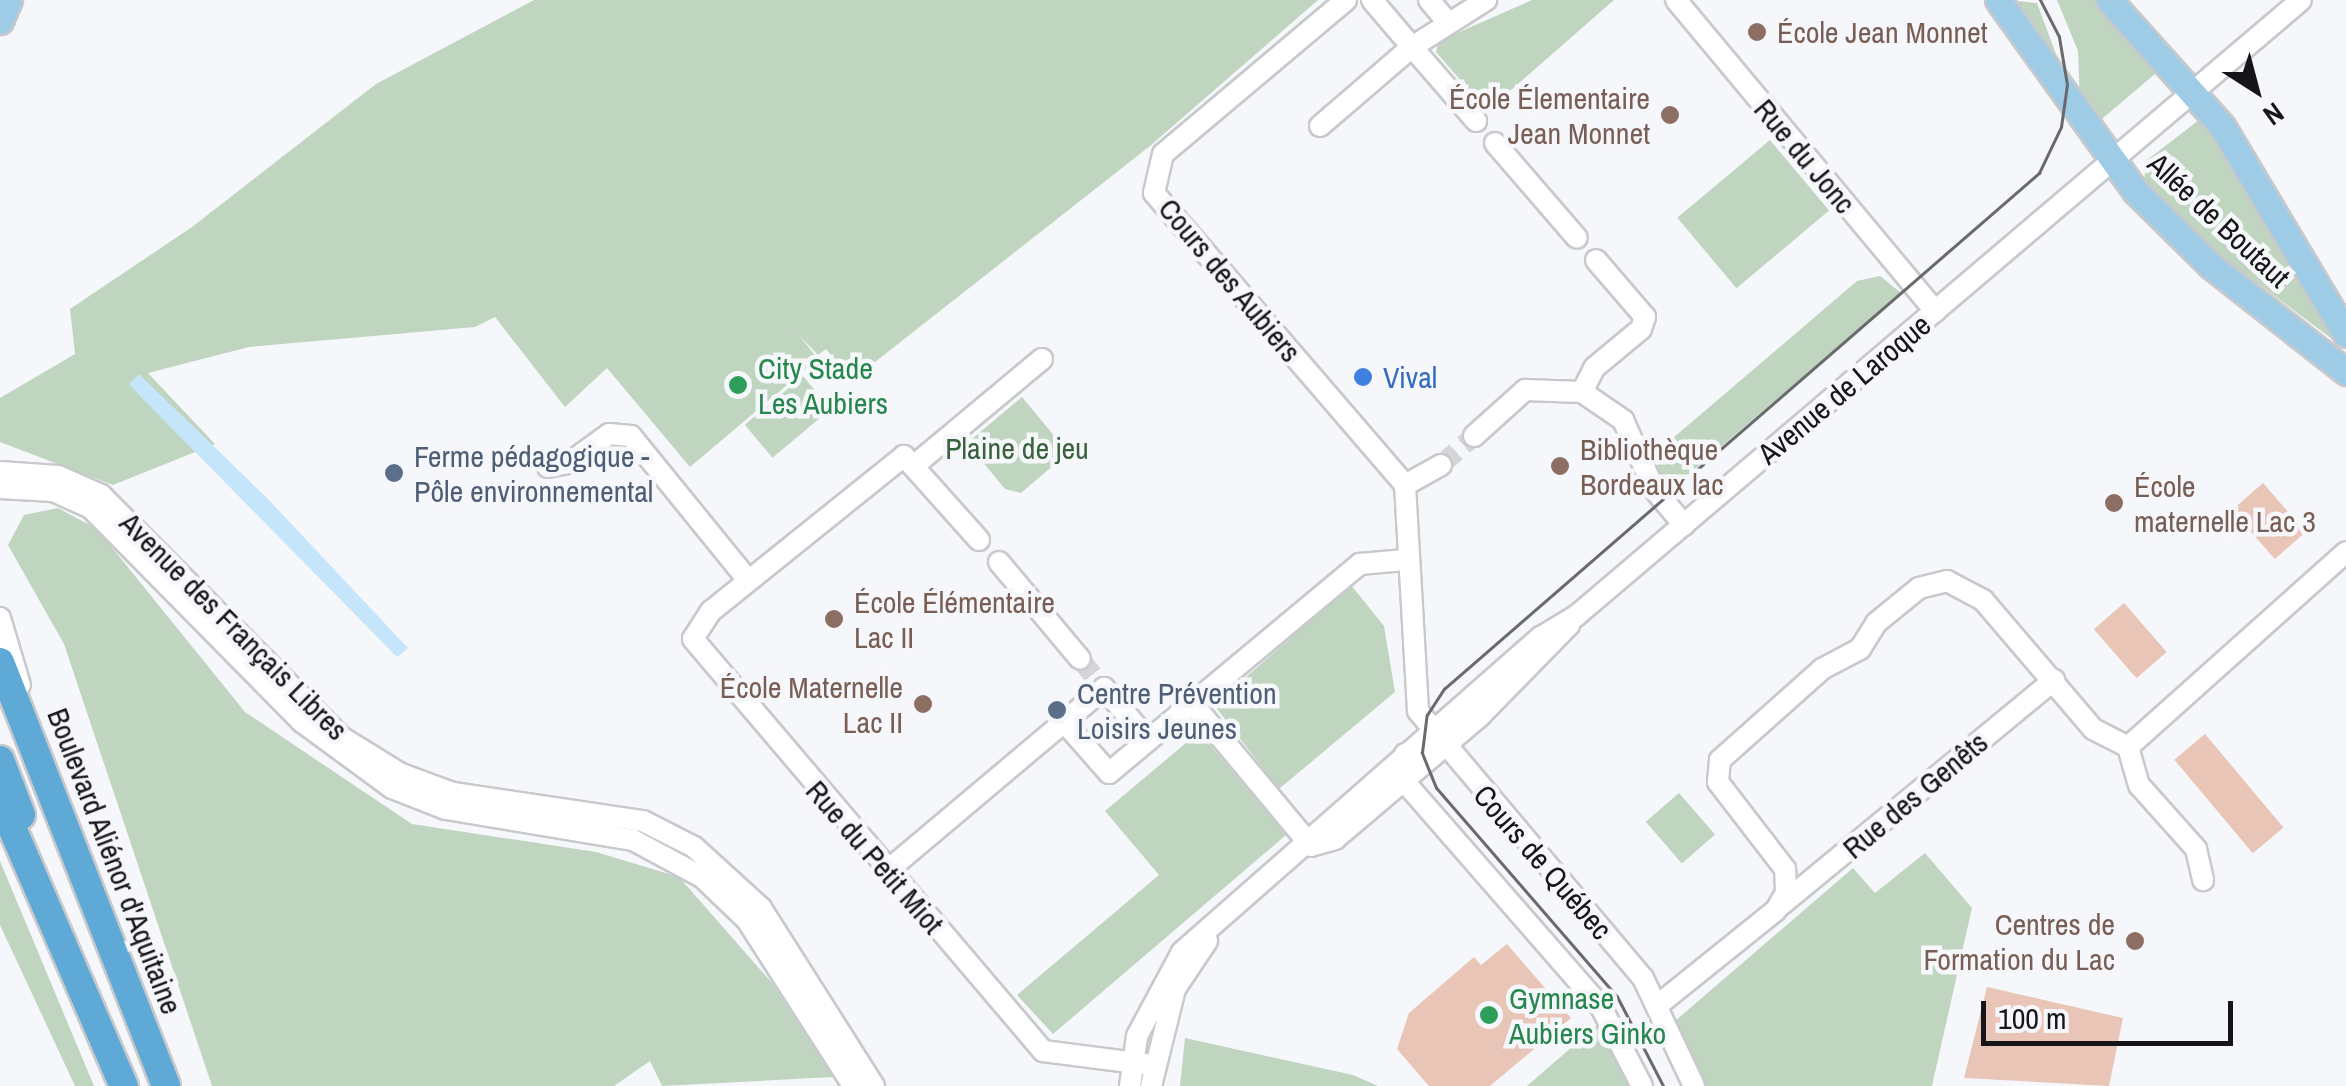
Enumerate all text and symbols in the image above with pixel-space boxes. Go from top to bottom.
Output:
place label: École Jean Monnet [1777,14,1988,50]
marker: École Jean Monnet [1746,21,1768,43]
north arrow [2206,40,2306,140]
place label: École Élementaire Jean Monnet [1449,80,1650,150]
street label: Rue du Jonc [1747,92,1863,220]
text: N [2256,94,2292,135]
marker: École Élementaire Jean Monnet [1659,104,1681,126]
street label: Allée de Boutaut [2141,145,2297,295]
street label: Cours des Aubiers [1151,190,1309,370]
street label: Avenue de Laroque [1750,306,1938,472]
place label: City Stade Les Aubiers [758,350,889,420]
place label: Vival [1383,359,1437,395]
marker: Vival [1352,366,1374,388]
marker: City Stade Les Aubiers [727,374,749,396]
park label: Plaine de jeu [945,430,1089,466]
place label: Bibliothèque Bordeaux lac [1580,431,1724,502]
place label: Ferme pédagogique - Pôle environnemental [414,438,653,508]
marker: Bibliothèque Bordeaux lac [1549,455,1571,477]
marker: Ferme pédagogique - Pôle environnemental [383,462,405,484]
place label: École maternelle Lac 3 [2134,468,2316,538]
marker: École maternelle Lac 3 [2103,492,2125,514]
street label: Avenue des Français Libres [113,505,355,747]
place label: École Élémentaire Lac II [854,584,1055,654]
marker: École Élémentaire Lac II [823,608,845,630]
place label: École Maternelle Lac II [720,669,903,740]
place label: Centre Prévention Loisirs Jeunes [1077,675,1277,746]
marker: École Maternelle Lac II [912,693,934,715]
marker: Centre Prévention Loisirs Jeunes [1046,699,1068,721]
street label: Boulevard Aliénor d'Aquitaine [40,702,190,1020]
street label: Rue des Genêts [1835,724,1995,866]
street label: Rue du Petit Miot [799,773,951,941]
street label: Cours de Québec [1466,777,1620,947]
place label: Centres de Formation du Lac [1923,906,2115,976]
marker: Centres de Formation du Lac [2124,930,2146,952]
place label: Gymnase Aubiers Ginko [1509,980,1666,1050]
scale bar [1986,981,2238,1043]
text: 100 m [1998,998,2066,1038]
marker: Gymnase Aubiers Ginko [1478,1004,1500,1026]

